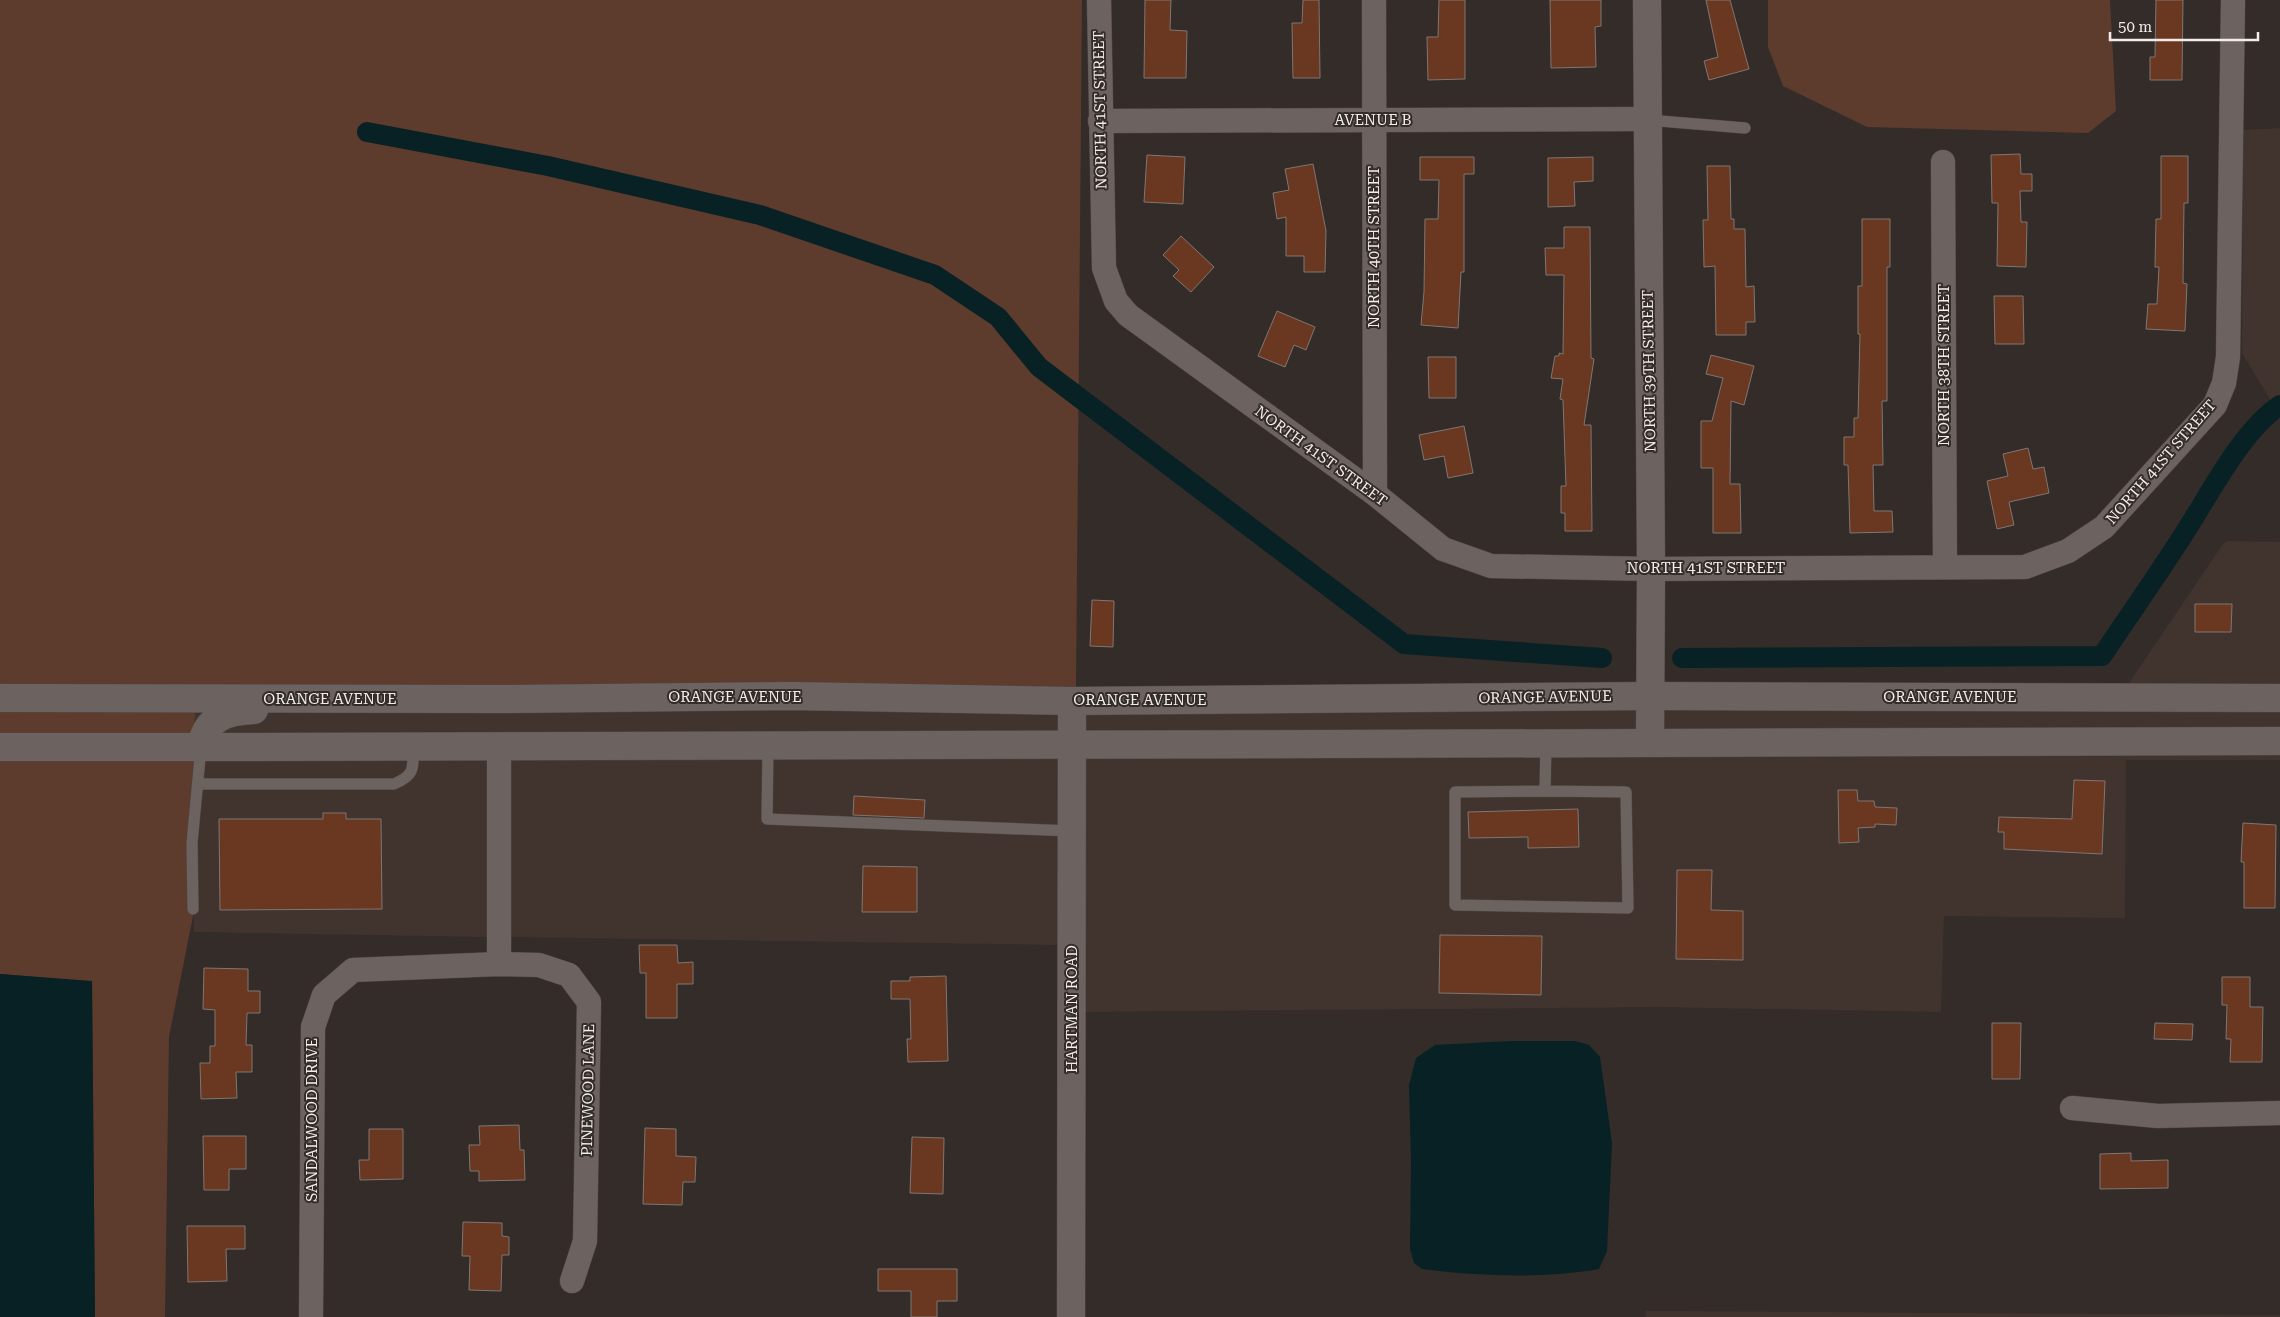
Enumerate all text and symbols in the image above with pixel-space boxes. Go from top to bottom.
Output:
scale bar [2110,10,2258,42]
text: 50 m [2118,18,2153,36]
street label: NORTH 41ST STREET [1090,30,1110,190]
street label: AVENUE B [1334,111,1412,129]
street label: NORTH 40TH STREET [1365,166,1383,328]
street label: NORTH 38TH STREET [1935,284,1953,446]
street label: NORTH 39TH STREET [1639,290,1659,452]
street label: NORTH 41ST STREET [2102,396,2220,528]
street label: NORTH 41ST STREET [1251,402,1391,510]
street label: NORTH 41ST STREET [1627,559,1785,577]
street label: ORANGE AVENUE [1478,687,1612,707]
street label: ORANGE AVENUE [668,688,802,706]
street label: ORANGE AVENUE [1883,688,2017,706]
street label: ORANGE AVENUE [263,690,397,708]
street label: ORANGE AVENUE [1073,691,1207,709]
street label: HARTMAN ROAD [1063,945,1081,1073]
street label: PINEWOOD LANE [578,1024,598,1156]
street label: SANDALWOOD DRIVE [303,1038,321,1202]

